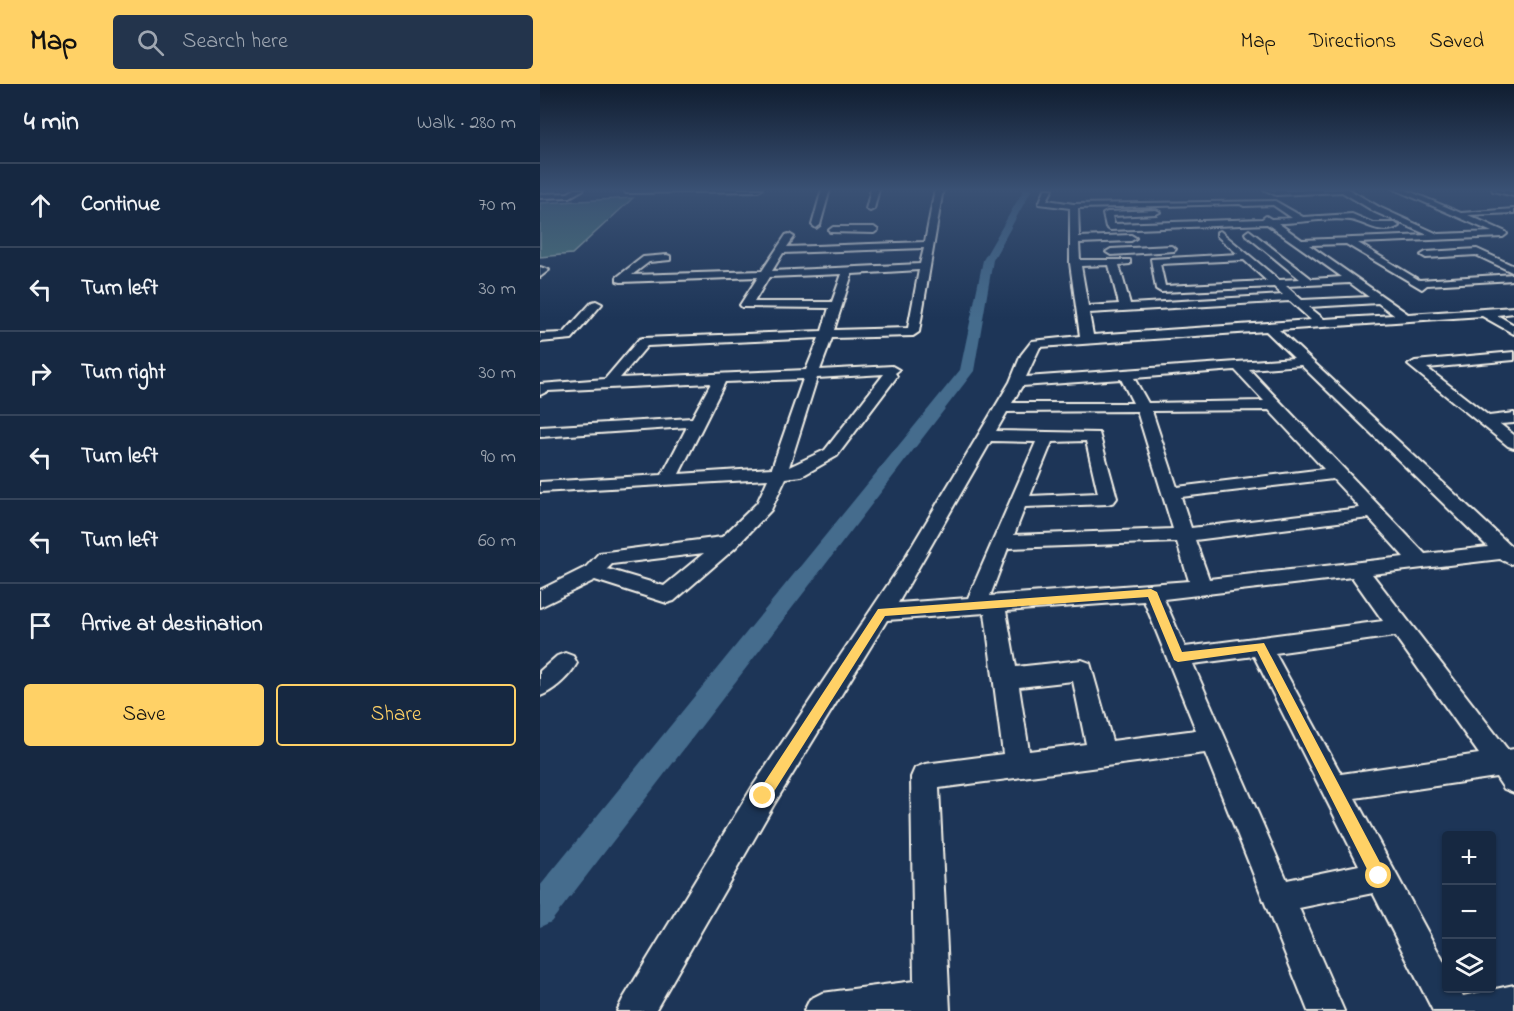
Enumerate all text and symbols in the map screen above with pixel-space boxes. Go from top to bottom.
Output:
search box [113,15,533,69]
text: Map [30,22,77,63]
icon: search [134,26,167,59]
text: Search here [182,26,288,58]
text: Map [1240,27,1276,57]
text: Directions [1309,27,1396,57]
text: Saved [1429,27,1484,57]
text: 4 min [24,104,79,142]
text: Walk · 280 m [417,109,516,138]
icon: ahead [24,189,57,222]
text: Continue [81,189,160,221]
text: 70 m [479,191,516,220]
icon: left [24,273,57,306]
text: Turn left [81,273,158,305]
text: 30 m [479,275,516,304]
icon: right [24,357,57,390]
text: Turn right [81,357,166,389]
text: 30 m [479,359,516,388]
icon: left [24,441,57,474]
text: Turn left [81,441,158,473]
text: 90 m [481,443,516,472]
icon: left [24,525,57,558]
text: Turn left [81,525,158,557]
text: 60 m [478,527,516,556]
icon: arrive [24,609,57,642]
text: Arrive at destination [81,609,263,641]
button: Save [24,684,264,746]
button: Share [276,684,516,746]
route end [749,782,775,808]
map controls [1442,831,1496,993]
button: + [1442,831,1496,885]
route start [1365,862,1391,888]
button: − [1442,885,1496,939]
button: layers [1442,939,1496,993]

